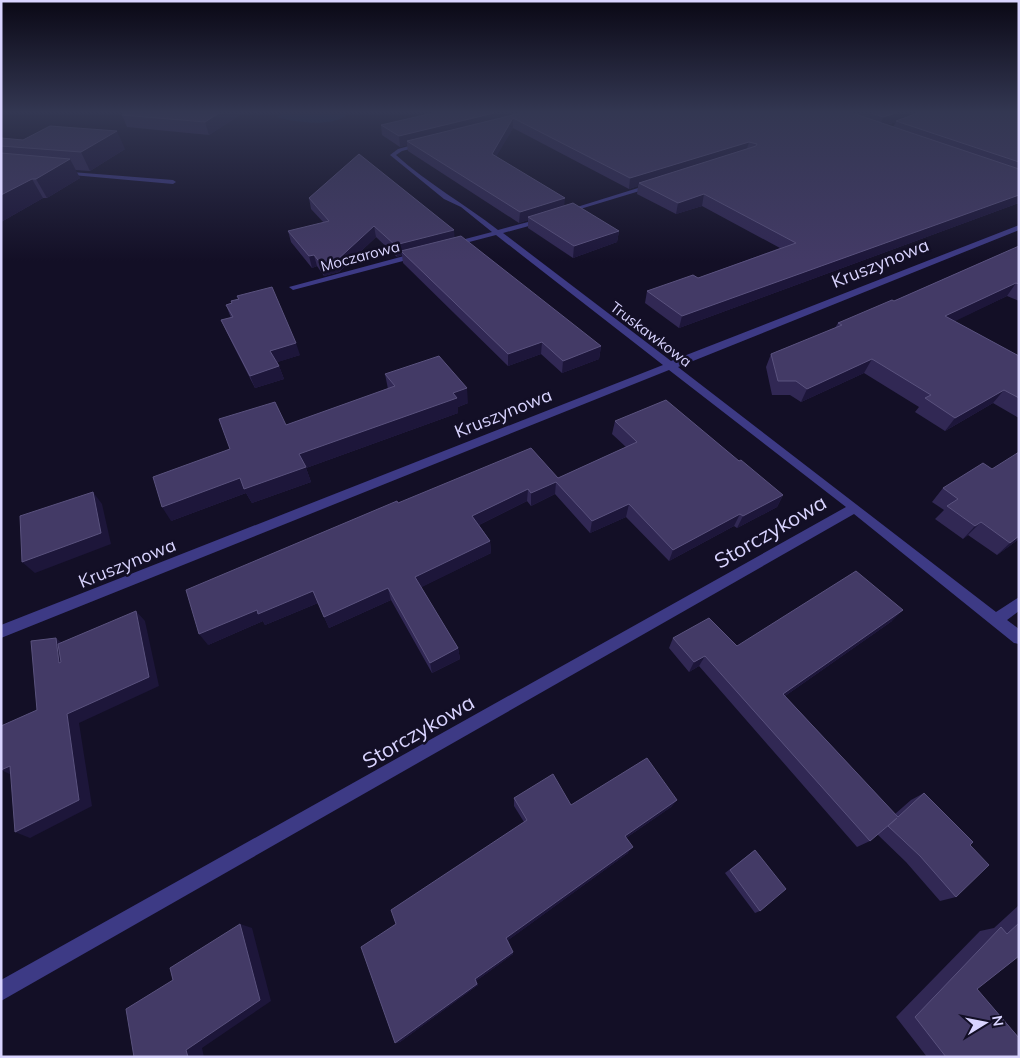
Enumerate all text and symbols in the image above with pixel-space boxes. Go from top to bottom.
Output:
street label: Kruszynowa [828,233,932,293]
street label: Moczarowa [318,236,402,276]
street label: Truskawkowa [607,297,695,371]
street label: Kruszynowa [451,383,555,443]
street label: Storczykowa [709,488,831,574]
street label: Kruszynowa [75,533,179,593]
street label: Storczykowa [357,688,479,774]
north arrow [960,998,1010,1048]
text: N [988,1014,1008,1028]

